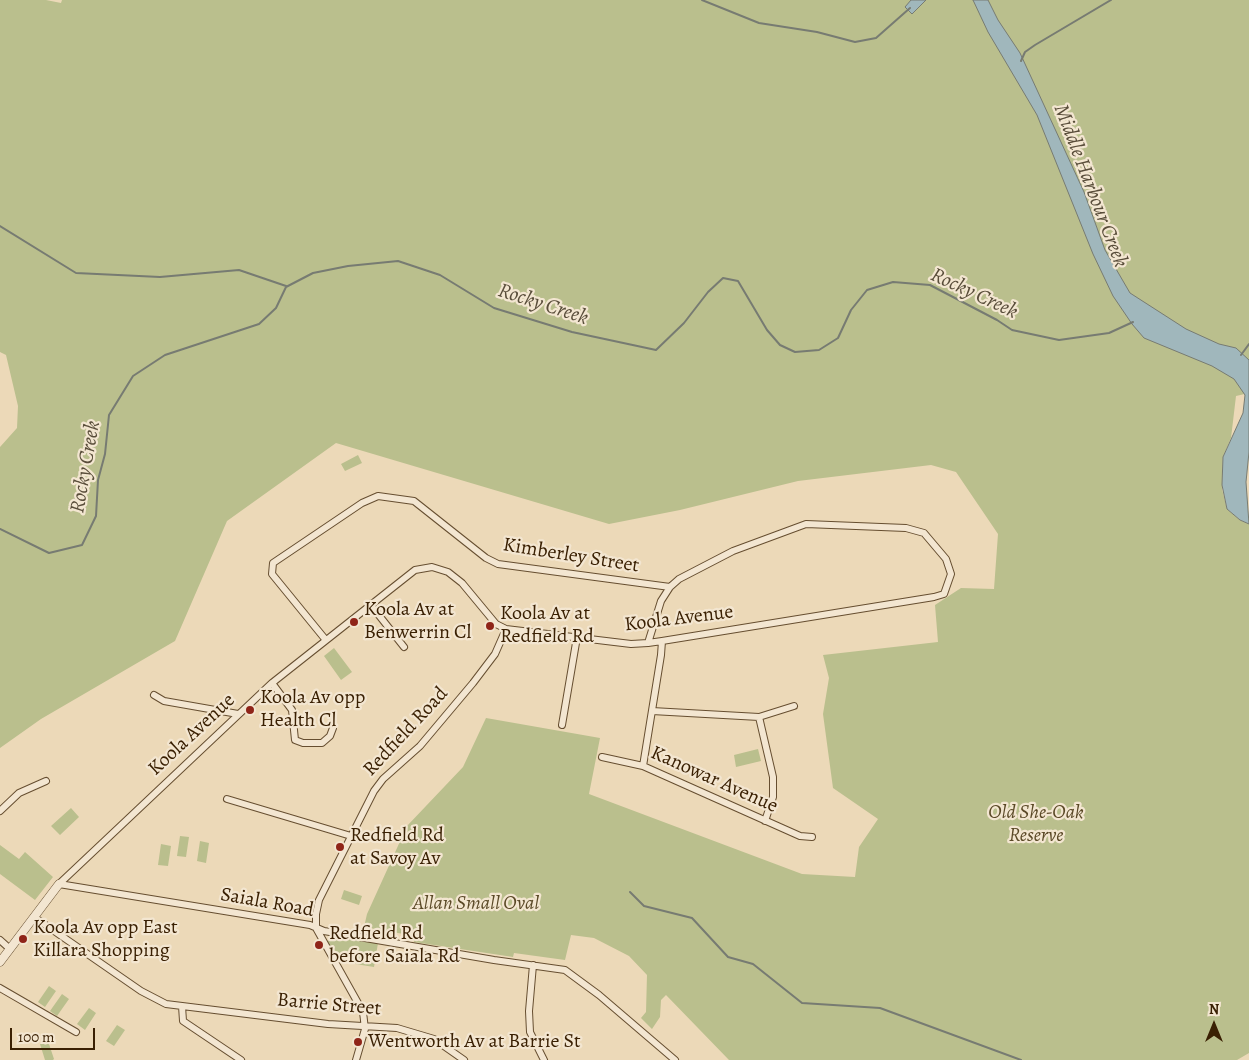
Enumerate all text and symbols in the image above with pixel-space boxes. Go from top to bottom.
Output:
water label: Middle Harbour Creek [1047,101,1133,271]
water label: Rocky Creek [926,263,1022,325]
water label: Rocky Creek [495,279,591,331]
water label: Rocky Creek [66,419,106,515]
street label: Kimberley Street [501,533,641,579]
place label: Koola Av at Benwerrin Cl [364,598,471,645]
street label: Koola Avenue [623,600,735,638]
place label: Koola Av at Redfield Rd [500,602,594,649]
marker: Koola Av at Benwerrin Cl [348,616,360,628]
marker: Koola Av at Redfield Rd [484,620,496,632]
street label: Redfield Road [359,682,453,782]
place label: Koola Av opp Health Cl [260,686,365,733]
street label: Koola Avenue [144,689,240,781]
marker: Koola Av opp Health Cl [244,704,256,716]
street label: Kanowar Avenue [647,741,781,819]
park label: Old She-Oak Reserve [988,801,1084,848]
place label: Redfield Rd at Savoy Av [350,824,444,871]
marker: Redfield Rd at Savoy Av [334,841,346,853]
street label: Saiala Road [218,883,316,923]
park label: Allan Small Oval [413,892,539,916]
place label: Koola Av opp East Killara Shopping [33,916,178,963]
place label: Redfield Rd before Saiala Rd [329,922,460,969]
marker: Koola Av opp East Killara Shopping [17,933,29,945]
marker: Redfield Rd before Saiala Rd [313,939,325,951]
street label: Barrie Street [276,988,382,1022]
north arrow [1189,1000,1239,1050]
text: N [1209,1000,1219,1019]
scale bar [12,1018,98,1050]
text: 100 m [18,1027,55,1047]
place label: Wentworth Av at Barrie St [368,1030,581,1054]
marker: Wentworth Av at Barrie St [352,1036,364,1048]

